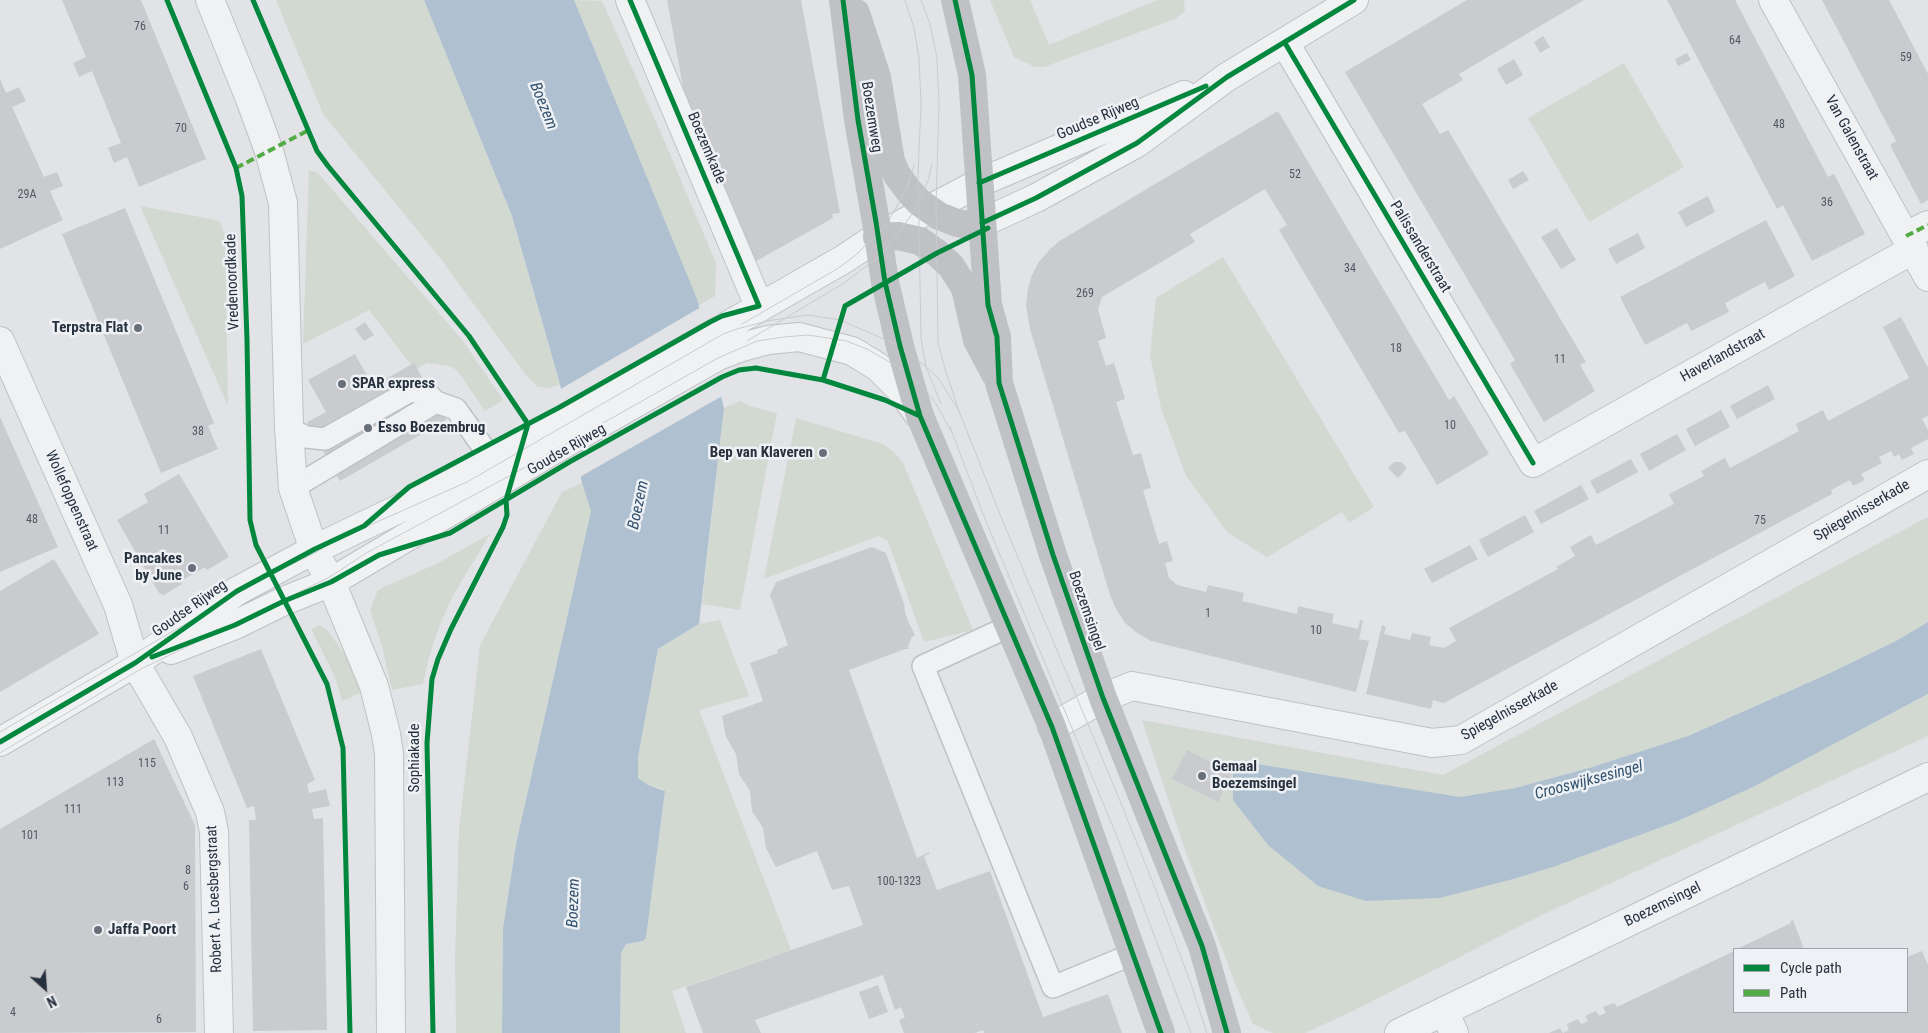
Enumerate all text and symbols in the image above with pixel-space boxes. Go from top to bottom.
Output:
house number: 76 [134,20,146,34]
house number: 64 [1729,34,1741,48]
house number: 59 [1900,51,1912,65]
water label: Boezem [525,80,561,132]
street label: Boezemweg [857,80,885,154]
street label: Van Galenstraat [1820,92,1882,184]
street label: Goudse Rijweg [1054,94,1142,144]
street label: Boezemkade [683,110,729,186]
house number: 48 [1773,118,1785,132]
house number: 70 [175,122,187,136]
house number: 52 [1289,168,1301,182]
house number: 29A [18,188,36,202]
house number: 36 [1821,196,1833,210]
street label: Palissanderstraat [1386,198,1454,296]
street label: Vredenoordkade [222,233,244,331]
house number: 34 [1344,262,1356,276]
house number: 269 [1076,287,1094,301]
place label: Terpstra Flat [52,319,128,337]
marker: Terpstra Flat [132,322,144,334]
street label: Haverlandstraat [1678,325,1768,387]
house number: 18 [1390,342,1402,356]
house number: 11 [1554,353,1566,367]
place label: SPAR express [352,375,435,393]
marker: SPAR express [336,378,348,390]
place label: Esso Boezembrug [378,419,485,437]
house number: 10 [1444,419,1456,433]
street label: Goudse Rijweg [525,420,609,480]
marker: Esso Boezembrug [362,422,374,434]
house number: 38 [192,425,204,439]
place label: Bep van Klaveren [710,444,813,462]
marker: Bep van Klaveren [817,447,829,459]
street label: Wollefoppenstraat [41,448,101,554]
street label: Spiegelnisserkade [1811,476,1913,546]
water label: Boezem [624,479,654,531]
house number: 48 [26,513,38,527]
house number: 75 [1754,514,1766,528]
house number: 11 [158,524,170,538]
place label: Pancakes by June [124,550,182,585]
marker: Pancakes by June [186,562,198,574]
street label: Boezemsingel [1064,569,1108,653]
street label: Goudse Rijweg [149,577,231,641]
house number: 1 [1205,607,1211,621]
house number: 10 [1310,624,1322,638]
street label: Spiegelnisserkade [1458,677,1562,745]
street label: Sophiakade [406,724,424,792]
house number: 115 [138,757,156,771]
water label: Crooswijksesingel [1533,757,1645,805]
place label: Gemaal Boezemsingel [1212,758,1297,793]
marker: Gemaal Boezemsingel [1196,770,1208,782]
house number: 113 [106,776,124,790]
house number: 111 [64,803,82,817]
street label: Robert A. Loesbergstraat [203,825,227,973]
house number: 101 [21,829,39,843]
house number: 8 [185,864,191,878]
house number: 100-1323 [877,875,921,889]
water label: Boezem [564,878,584,928]
street label: Boezemsingel [1622,879,1704,931]
house number: 6 [183,880,189,894]
place label: Jaffa Poort [108,921,176,939]
marker: Jaffa Poort [92,924,104,936]
legend [1733,948,1908,1013]
text: Cycle path [1780,959,1842,977]
north arrow [20,963,70,1013]
text: Path [1780,984,1807,1002]
text: N [44,992,59,1011]
house number: 4 [10,1006,16,1020]
house number: 6 [156,1013,162,1027]

